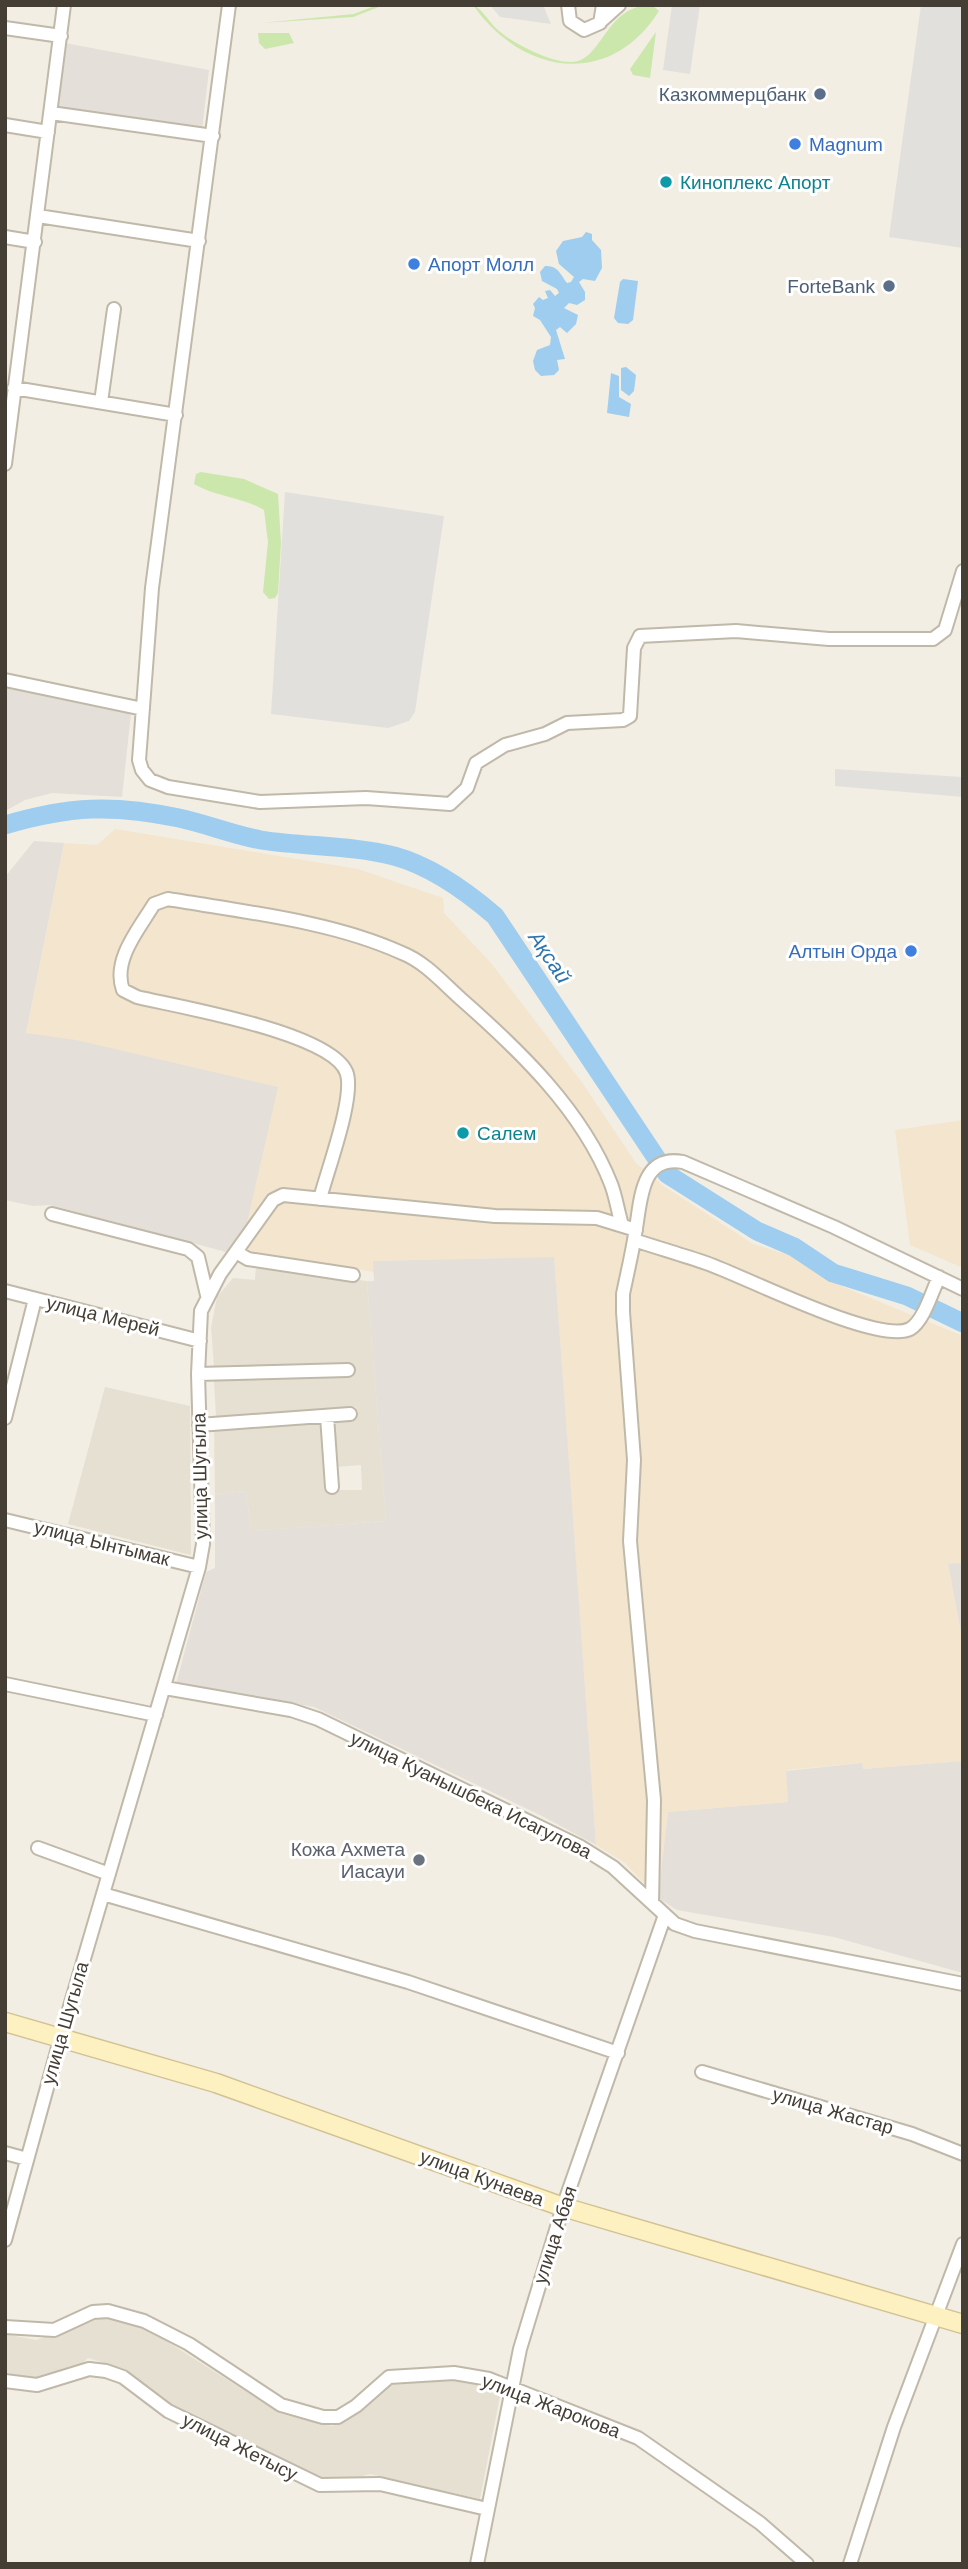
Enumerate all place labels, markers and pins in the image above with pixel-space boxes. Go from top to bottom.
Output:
place label: Казкоммерцбанк [659,84,807,105]
marker: Казкоммерцбанк [812,86,828,102]
place label: Magnum [809,134,883,155]
marker: Magnum [787,136,803,152]
place label: Киноплекс Апорт [680,172,831,193]
marker: Киноплекс Апорт [658,174,674,190]
place label: Апорт Молл [428,254,534,275]
marker: Апорт Молл [406,256,422,272]
place label: ForteBank [787,276,875,297]
marker: ForteBank [881,278,897,294]
place label: Алтын Орда [789,941,897,962]
marker: Алтын Орда [903,943,919,959]
place label: Салем [477,1123,536,1144]
marker: Салем [455,1125,471,1141]
place label: Кожа Ахмета Иасауи [291,1839,405,1882]
marker: Кожа Ахмета Иасауи [411,1852,427,1868]

